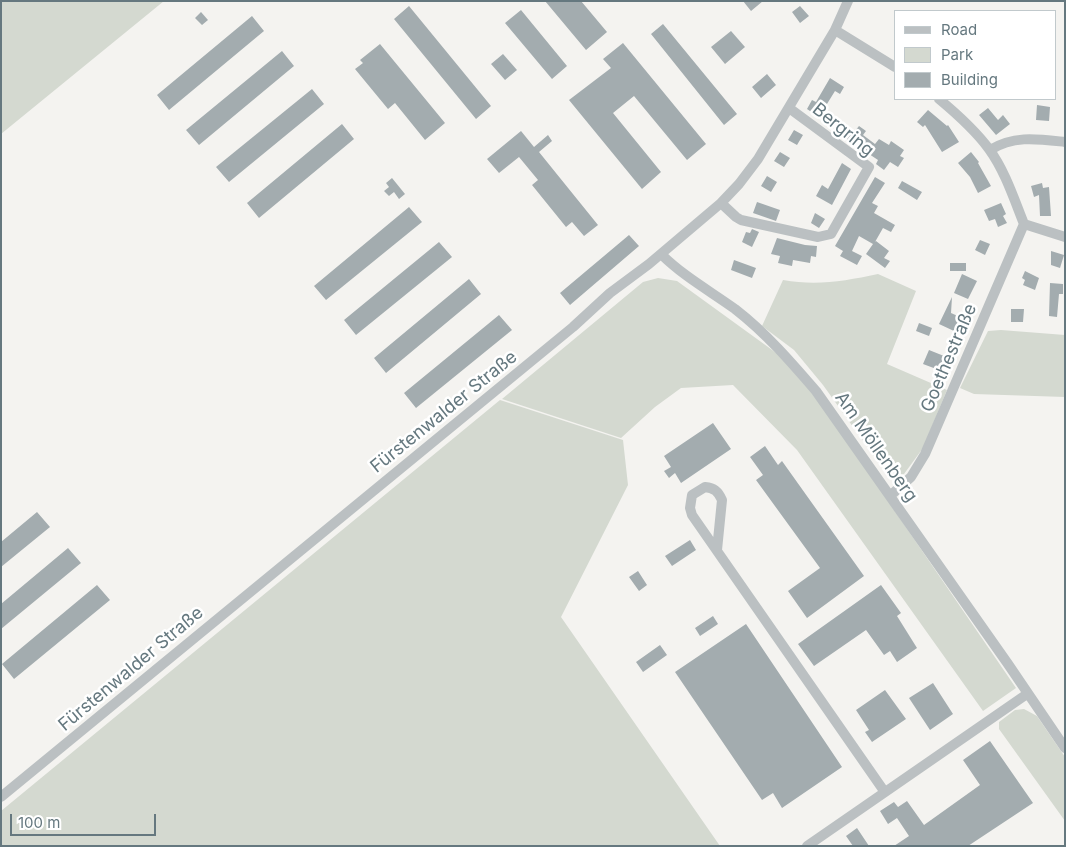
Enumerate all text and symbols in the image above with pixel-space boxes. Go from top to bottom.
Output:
legend [894,10,1056,100]
text: Road [941,20,977,39]
text: Park [941,45,973,64]
text: Building [941,70,998,89]
street label: Bergring [808,99,878,161]
street label: Goethestraße [916,301,982,415]
street label: Fürstenwalder Straße [366,346,522,478]
street label: Am Möllenberg [830,388,922,506]
street label: Fürstenwalder Straße [54,602,208,736]
scale bar [12,804,159,836]
text: 100 m [18,813,60,832]

